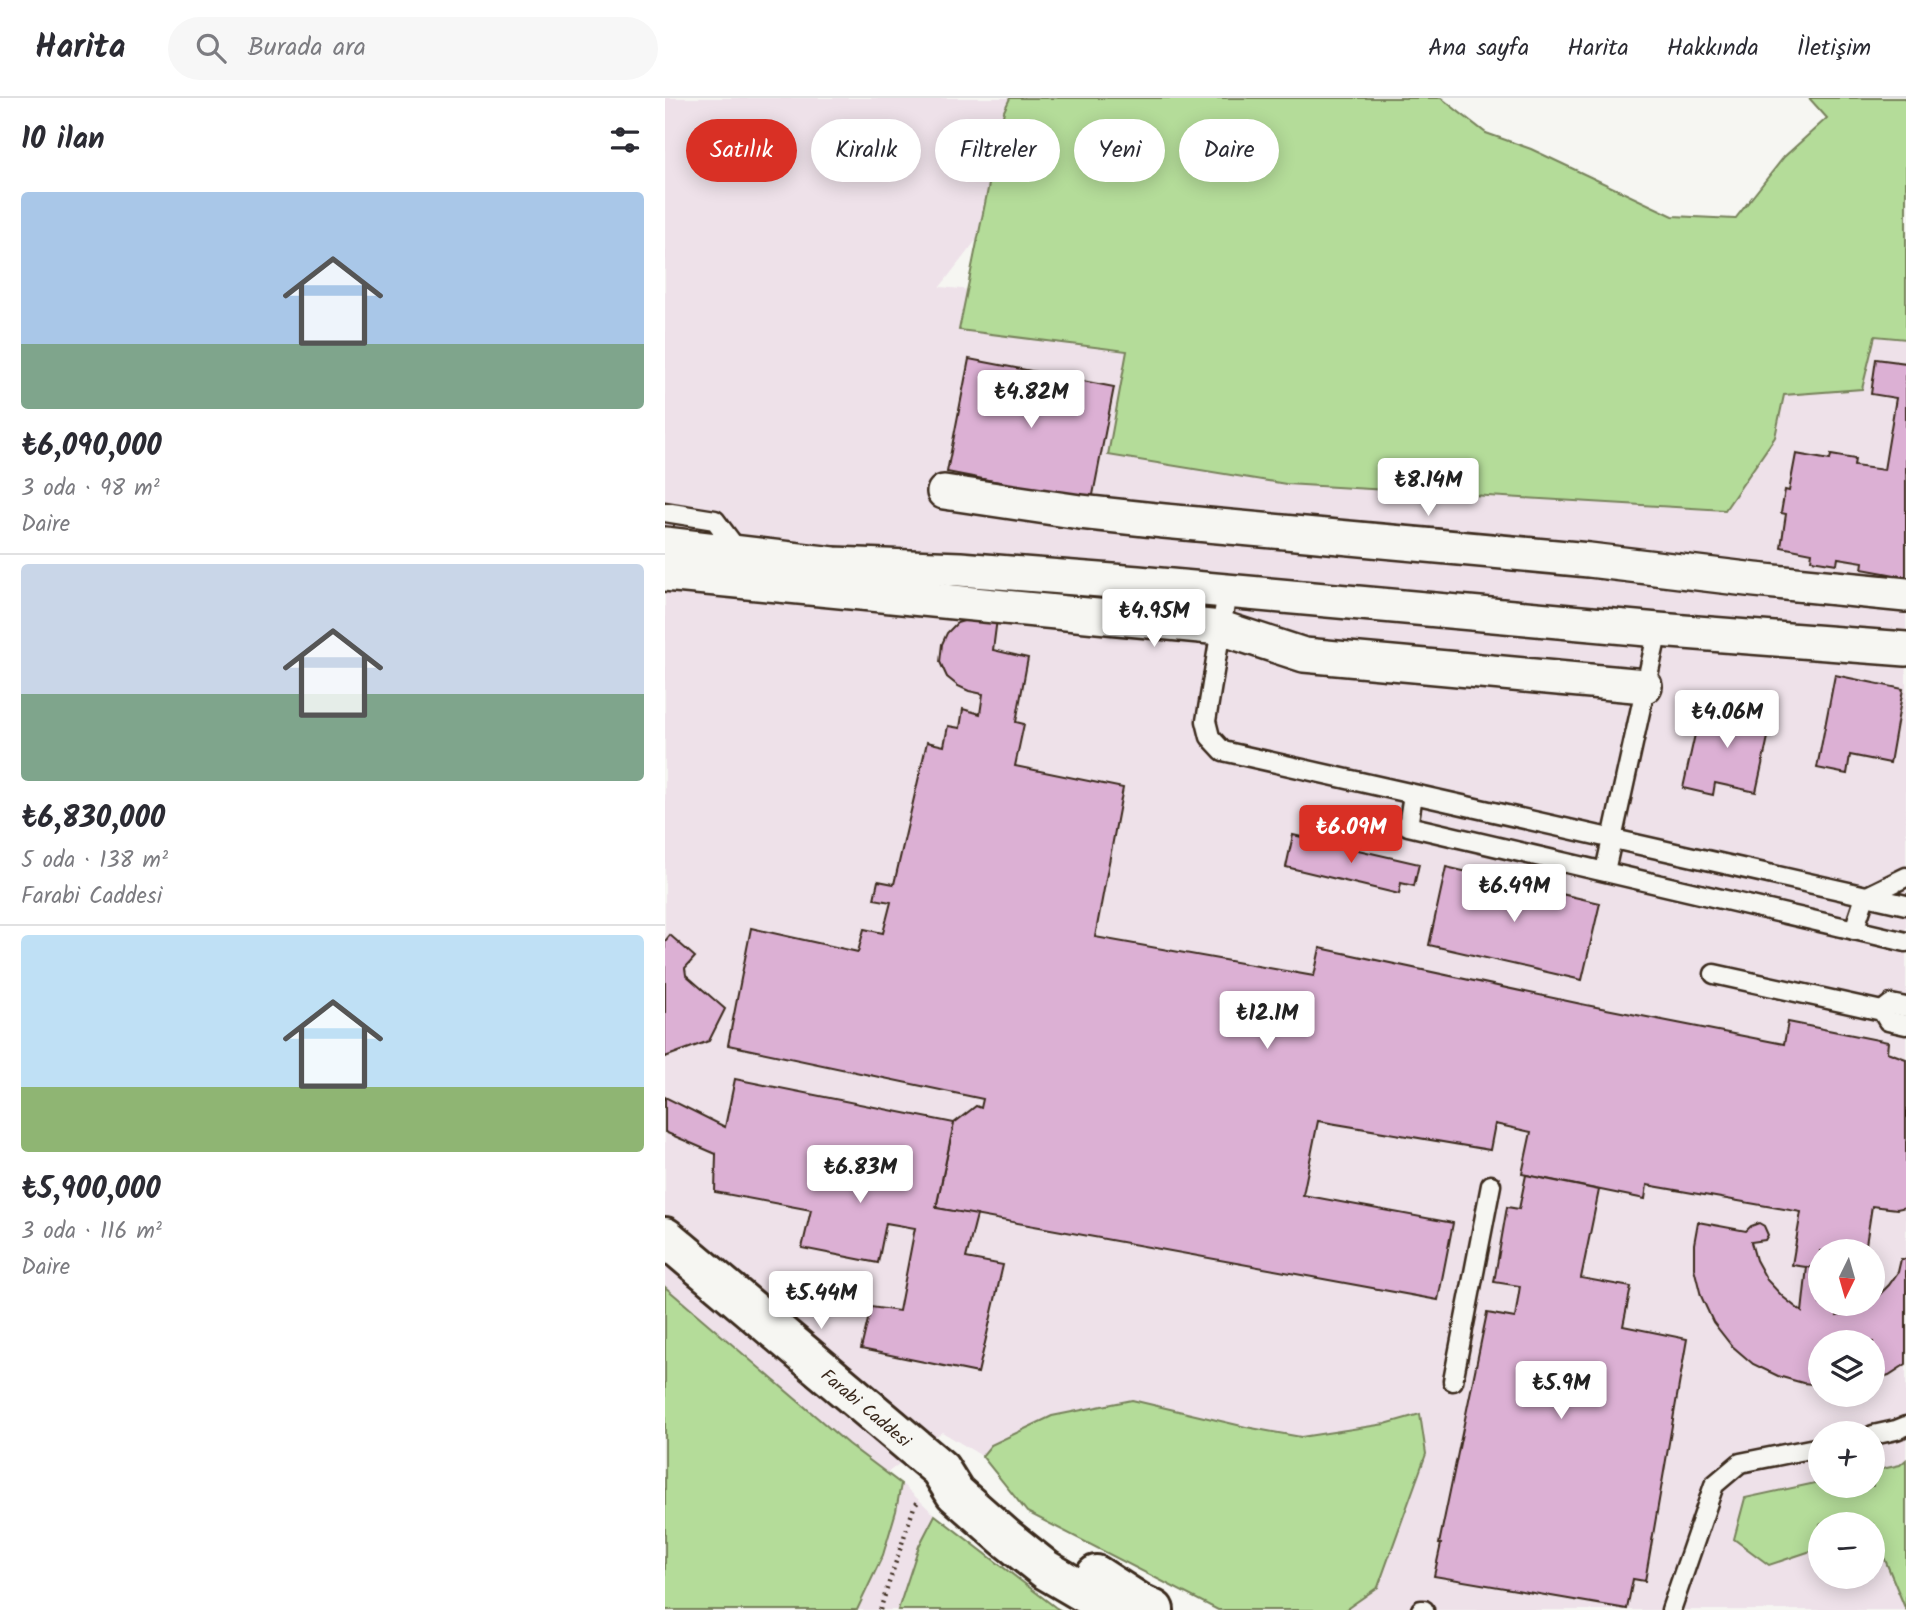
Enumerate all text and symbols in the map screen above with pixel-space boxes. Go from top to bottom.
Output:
search box [168,17,658,80]
text: Harita [35,22,126,75]
text: Burada ara [248,27,366,69]
icon: search [192,29,230,67]
text: Ana sayfa [1428,29,1529,68]
text: Harita [1567,29,1629,68]
text: Hakkında [1667,29,1759,68]
text: İletişim [1797,29,1871,68]
text: 10 ilan [21,116,105,164]
chip: Satılık [686,119,797,182]
chip: Kiralık [811,119,921,182]
chip: Filtreler [935,119,1060,182]
chip: Yeni [1074,119,1165,182]
chip: Daire [1179,119,1279,182]
icon: filters [606,121,644,159]
icon: home [270,238,396,364]
pin: ₺4.82M [974,370,1088,430]
text: ₺4.82M [993,375,1069,411]
text: ₺6,090,000 [21,423,162,471]
pin: ₺8.14M [1371,458,1485,518]
text: ₺8.14M [1394,463,1462,499]
text: 3 oda · 98 m² [21,471,160,507]
text: Daire [21,507,70,543]
pin: ₺4.95M [1097,589,1211,649]
text: ₺4.95M [1118,594,1190,630]
icon: home [270,610,396,736]
pin: ₺4.06M [1670,690,1784,750]
text: ₺4.06M [1691,695,1763,731]
text: ₺6,830,000 [21,795,165,843]
pin: ₺6.09M [1294,806,1408,865]
text: ₺6.09M [1315,810,1387,846]
text: 5 oda · 138 m² [21,843,168,879]
pin: ₺6.49M [1457,864,1571,924]
text: ₺6.49M [1478,869,1550,905]
text: Farabi Caddesi [21,879,162,915]
icon: home [270,981,396,1107]
pin: ₺12.1M [1210,992,1324,1051]
text: ₺12.1M [1236,996,1298,1032]
pin: ₺6.83M [803,1146,917,1205]
text: ₺6.83M [823,1150,897,1186]
text: ₺5,900,000 [21,1166,161,1214]
text: 3 oda · 116 m² [21,1214,162,1250]
north arrow [1808,1239,1885,1316]
map controls [1808,1239,1885,1589]
text: Daire [21,1250,70,1286]
pin: ₺5.44M [764,1272,878,1331]
text: ₺5.44M [785,1276,857,1312]
button: layers [1808,1330,1885,1407]
pin: ₺5.9M [1512,1362,1610,1421]
street label: Farabi Caddesi [813,1363,917,1456]
text: ₺5.9M [1532,1366,1590,1402]
button: + [1808,1421,1885,1498]
button: − [1808,1512,1885,1589]

